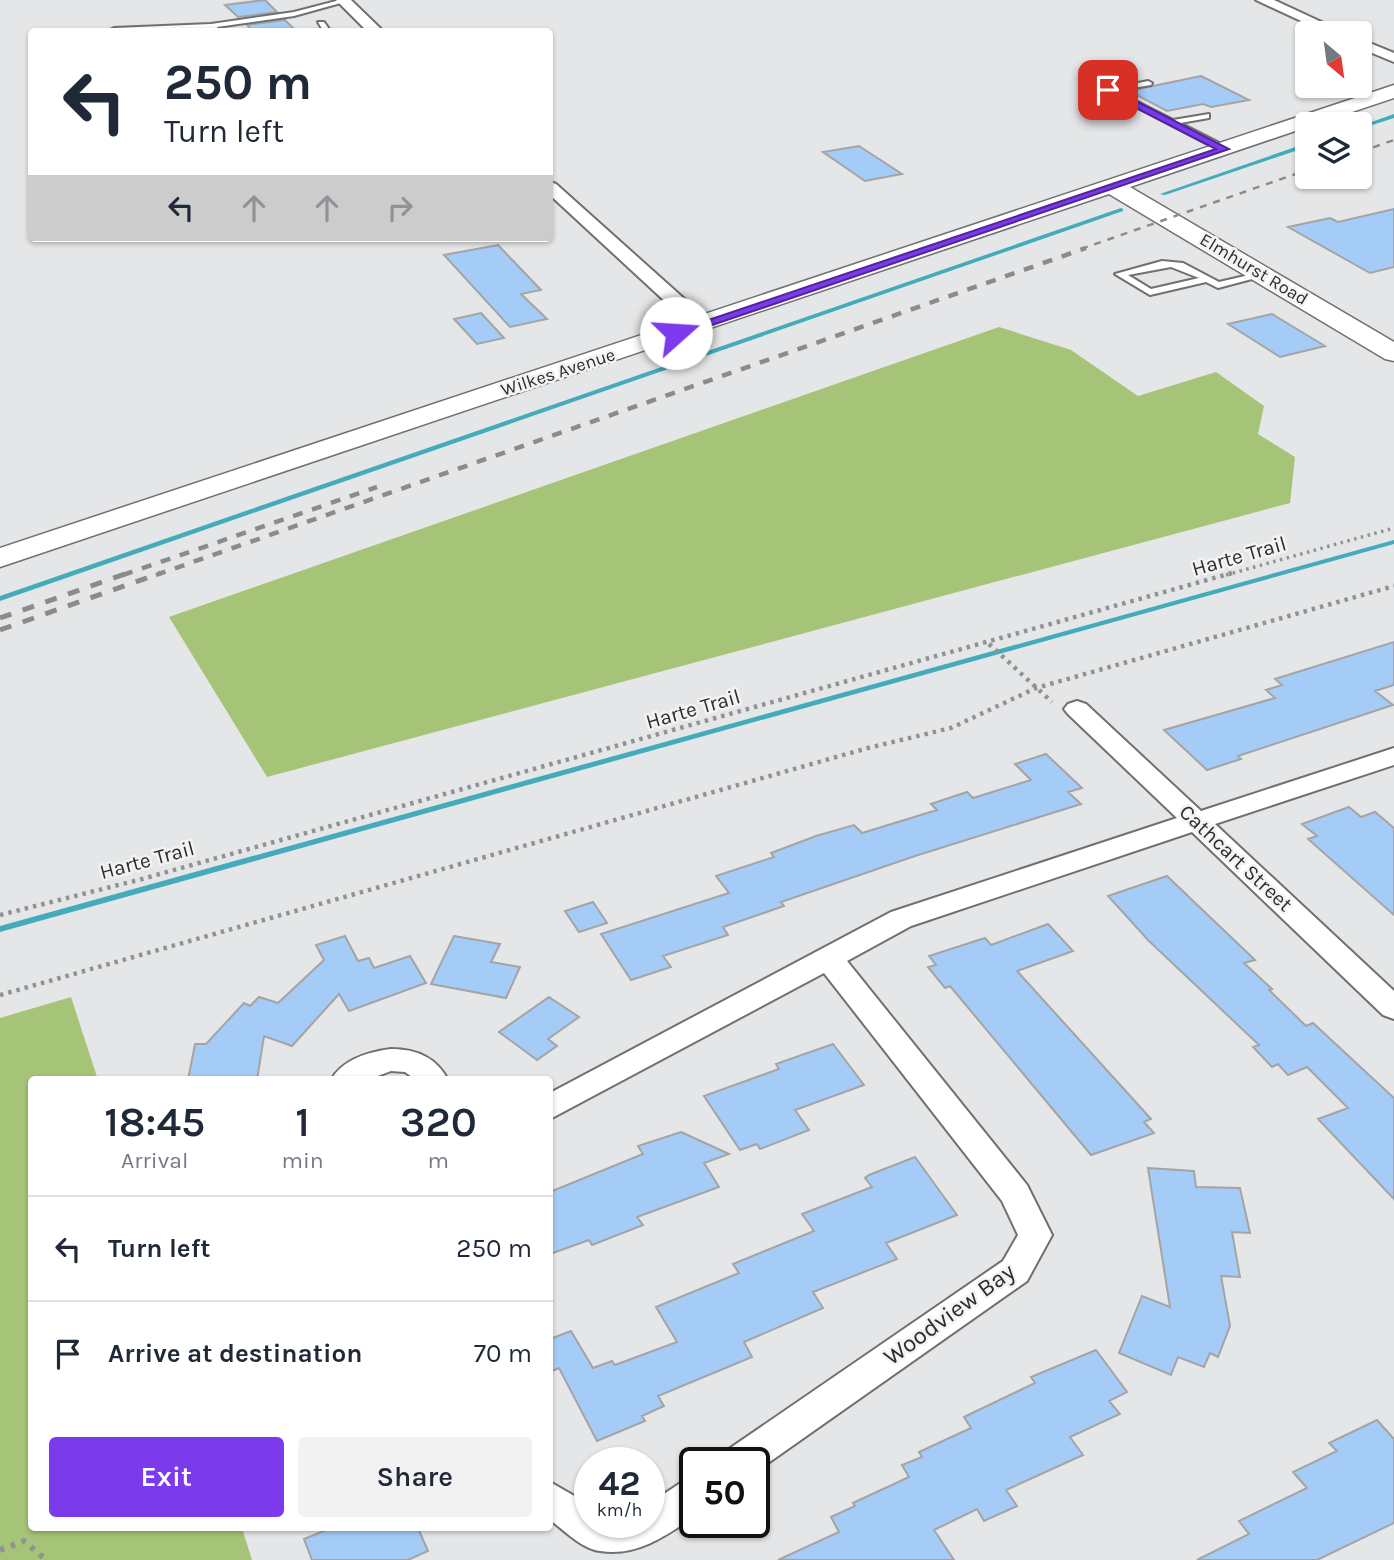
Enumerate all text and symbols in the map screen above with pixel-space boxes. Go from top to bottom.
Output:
north arrow [1295,21,1372,98]
map controls [1295,21,1372,189]
text: 250 m [164,54,312,111]
icon: left [49,56,140,147]
pin [1078,60,1138,120]
icon: arrive [1089,71,1127,109]
button: layers [1295,112,1372,189]
text: Turn left [164,113,284,150]
icon: left [162,189,200,227]
icon: ahead [235,189,273,227]
icon: ahead [308,189,346,227]
icon: right [381,189,419,227]
street label: Elmhurst Road [1196,228,1312,310]
position arrow [639,296,713,370]
street label: Wilkes Avenue [498,343,618,401]
street label: Harte Trail [1189,531,1289,581]
street label: Harte Trail [643,684,743,734]
street label: Cathcart Street [1175,800,1297,916]
street label: Harte Trail [97,836,197,884]
text: 18:45 [104,1097,205,1147]
text: 1 [295,1097,310,1147]
text: 320 [400,1097,477,1147]
text: Arrival [121,1147,188,1174]
text: min [281,1147,324,1174]
text: m [428,1147,449,1174]
icon: left [49,1230,87,1268]
text: Turn left [108,1233,210,1264]
text: 250 m [456,1233,532,1264]
street label: Woodview Bay [878,1257,1020,1371]
icon: arrive [49,1335,87,1373]
text: Arrive at destination [108,1338,362,1369]
text: 70 m [474,1338,532,1369]
button: Exit [49,1437,284,1517]
button: Share [298,1437,532,1517]
speed limit sign: 50 [679,1447,770,1538]
text: 42 [599,1463,641,1504]
text: km/h [597,1499,642,1521]

